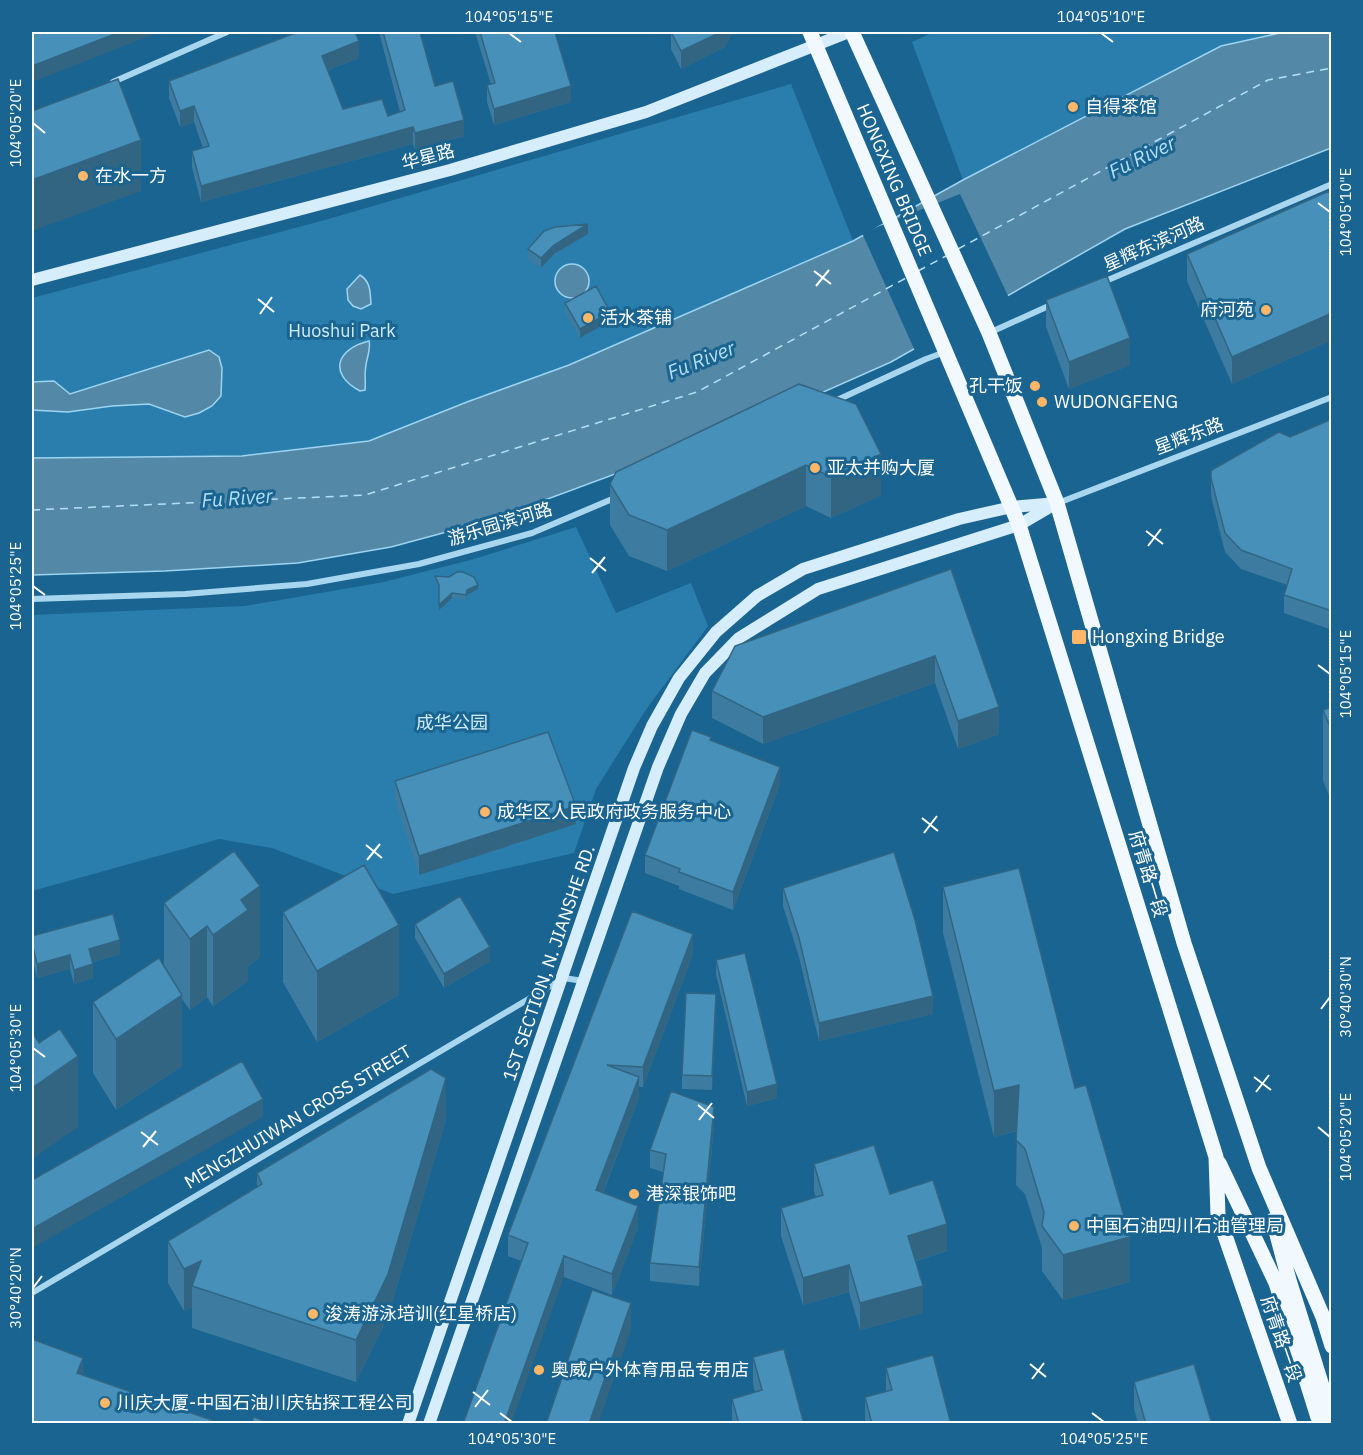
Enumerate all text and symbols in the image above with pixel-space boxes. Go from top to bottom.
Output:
text: 104°05'15"E [465,7,553,26]
text: 104°05'10"E [1057,7,1145,26]
text: 104°05'20"E [6,79,25,167]
place label: 自得茶馆 [1085,95,1157,118]
street label: HONGXING BRIDGE [852,100,937,260]
marker: 自得茶馆 [1066,100,1080,114]
water label: Fu River [1104,129,1180,184]
street label: 华星路 [399,138,457,175]
place label: 在水一方 [95,164,167,187]
text: 104°05'10"E [1336,168,1355,256]
marker: 在水一方 [76,169,90,183]
street label: 星辉东滨河路 [1100,211,1208,276]
place label: 府河苑 [1200,298,1254,321]
marker: 府河苑 [1259,303,1273,317]
place label: 活水茶铺 [600,306,672,329]
marker: 活水茶铺 [581,311,595,325]
park label: Huoshui Park [288,319,396,342]
water label: Fu River [663,333,740,385]
place label: 孔干饭 [969,374,1023,397]
marker: 孔干饭 [1028,379,1042,393]
place label: WUDONGFENG [1054,390,1178,413]
marker: WUDONGFENG [1035,395,1049,409]
street label: 星辉东路 [1151,412,1227,459]
place label: 亚太并购大厦 [827,456,935,479]
marker: 亚太并购大厦 [808,461,822,475]
water label: Fu River [201,482,274,513]
street label: 游乐园滨河路 [445,497,555,550]
text: 104°05'25"E [6,542,25,630]
place label: Hongxing Bridge [1092,625,1225,648]
marker: Hongxing Bridge [1070,628,1088,646]
text: 104°05'15"E [1336,630,1355,718]
park label: 成华公园 [416,711,488,734]
place label: 成华区人民政府政务服务中心 [497,800,731,823]
marker: 成华区人民政府政务服务中心 [478,805,492,819]
street label: 府青路一段 [1124,827,1173,920]
street label: 1ST SECTION, N. JIANSHE RD. [497,842,600,1084]
text: 30°40'30"N [1336,956,1355,1038]
text: 104°05'30"E [6,1004,25,1092]
street label: MENGZHUIWAN CROSS STREET [180,1040,416,1194]
text: 104°05'20"E [1336,1093,1355,1181]
place label: 港深银饰吧 [646,1182,736,1205]
marker: 港深银饰吧 [627,1187,641,1201]
place label: 中国石油四川石油管理局 [1086,1214,1284,1237]
marker: 中国石油四川石油管理局 [1067,1219,1081,1233]
text: 30°40'20"N [6,1247,25,1329]
street label: 府青路一段 [1256,1293,1307,1385]
place label: 浚涛游泳培训(红星桥店) [325,1302,517,1325]
marker: 浚涛游泳培训(红星桥店) [306,1307,320,1321]
place label: 奥威户外体育用品专用店 [551,1358,749,1381]
marker: 奥威户外体育用品专用店 [532,1363,546,1377]
place label: 川庆大厦-中国石油川庆钻探工程公司 [117,1391,412,1414]
marker: 川庆大厦-中国石油川庆钻探工程公司 [98,1396,112,1410]
text: 104°05'30"E [468,1429,556,1448]
text: 104°05'25"E [1060,1429,1148,1448]

